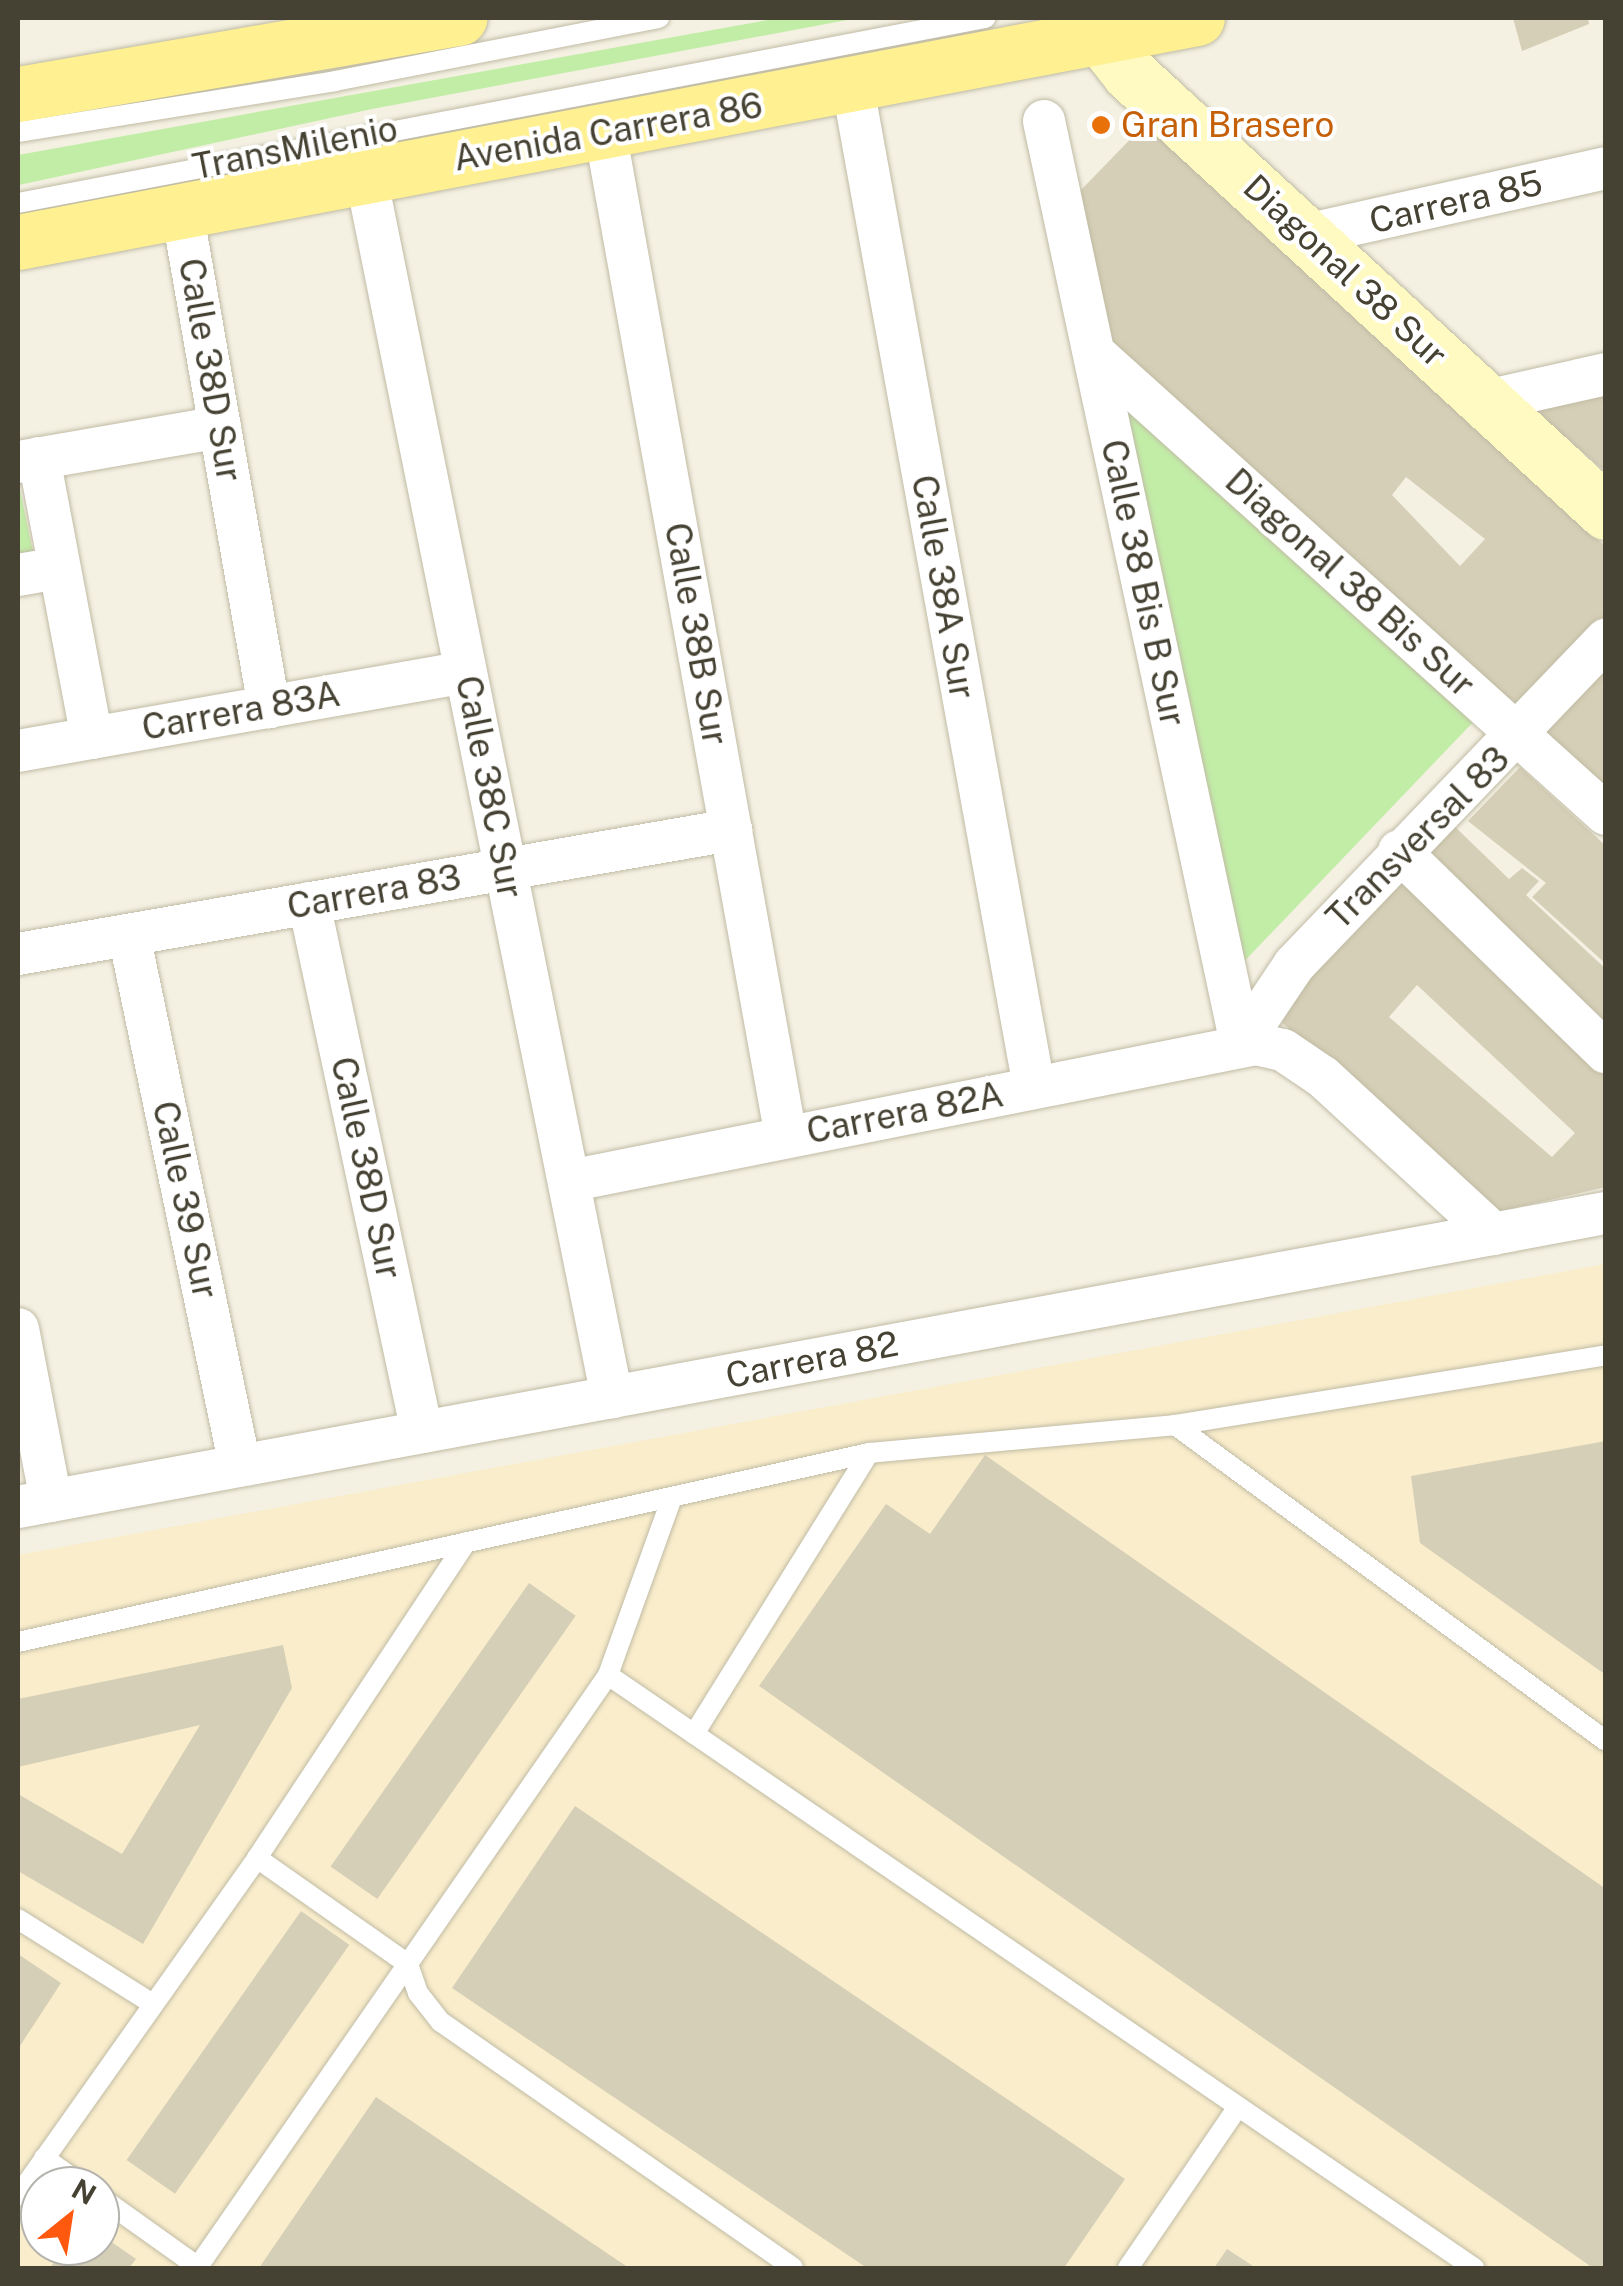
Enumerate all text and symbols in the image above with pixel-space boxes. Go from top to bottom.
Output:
street label: Avenida Carrera 86 [450,84,766,180]
place label: Gran Brasero [1121,104,1334,146]
street label: TransMilenio [189,108,401,188]
marker: Gran Brasero [1090,114,1112,136]
street label: Carrera 85 [1365,162,1547,242]
street label: Diagonal 38 Sur [1235,166,1455,376]
street label: Calle 38D Sur [170,255,250,485]
street label: Calle 38 Bis B Sur [1092,436,1194,730]
street label: Diagonal 38 Bis Sur [1217,460,1483,706]
street label: Calle 38A Sur [903,472,983,702]
street label: Calle 38B Sur [656,519,736,749]
street label: Calle 38C Sur [447,672,531,902]
street label: Carrera 83A [139,673,343,749]
street label: Transversal 83 [1318,738,1518,938]
street label: Carrera 83 [284,856,464,928]
street label: Calle 38D Sur [322,1053,410,1283]
street label: Carrera 82A [803,1073,1007,1153]
street label: Calle 39 Sur [144,1097,226,1303]
street label: Carrera 82 [722,1323,902,1397]
north arrow [20,2166,120,2266]
text: N [67,2172,102,2211]

